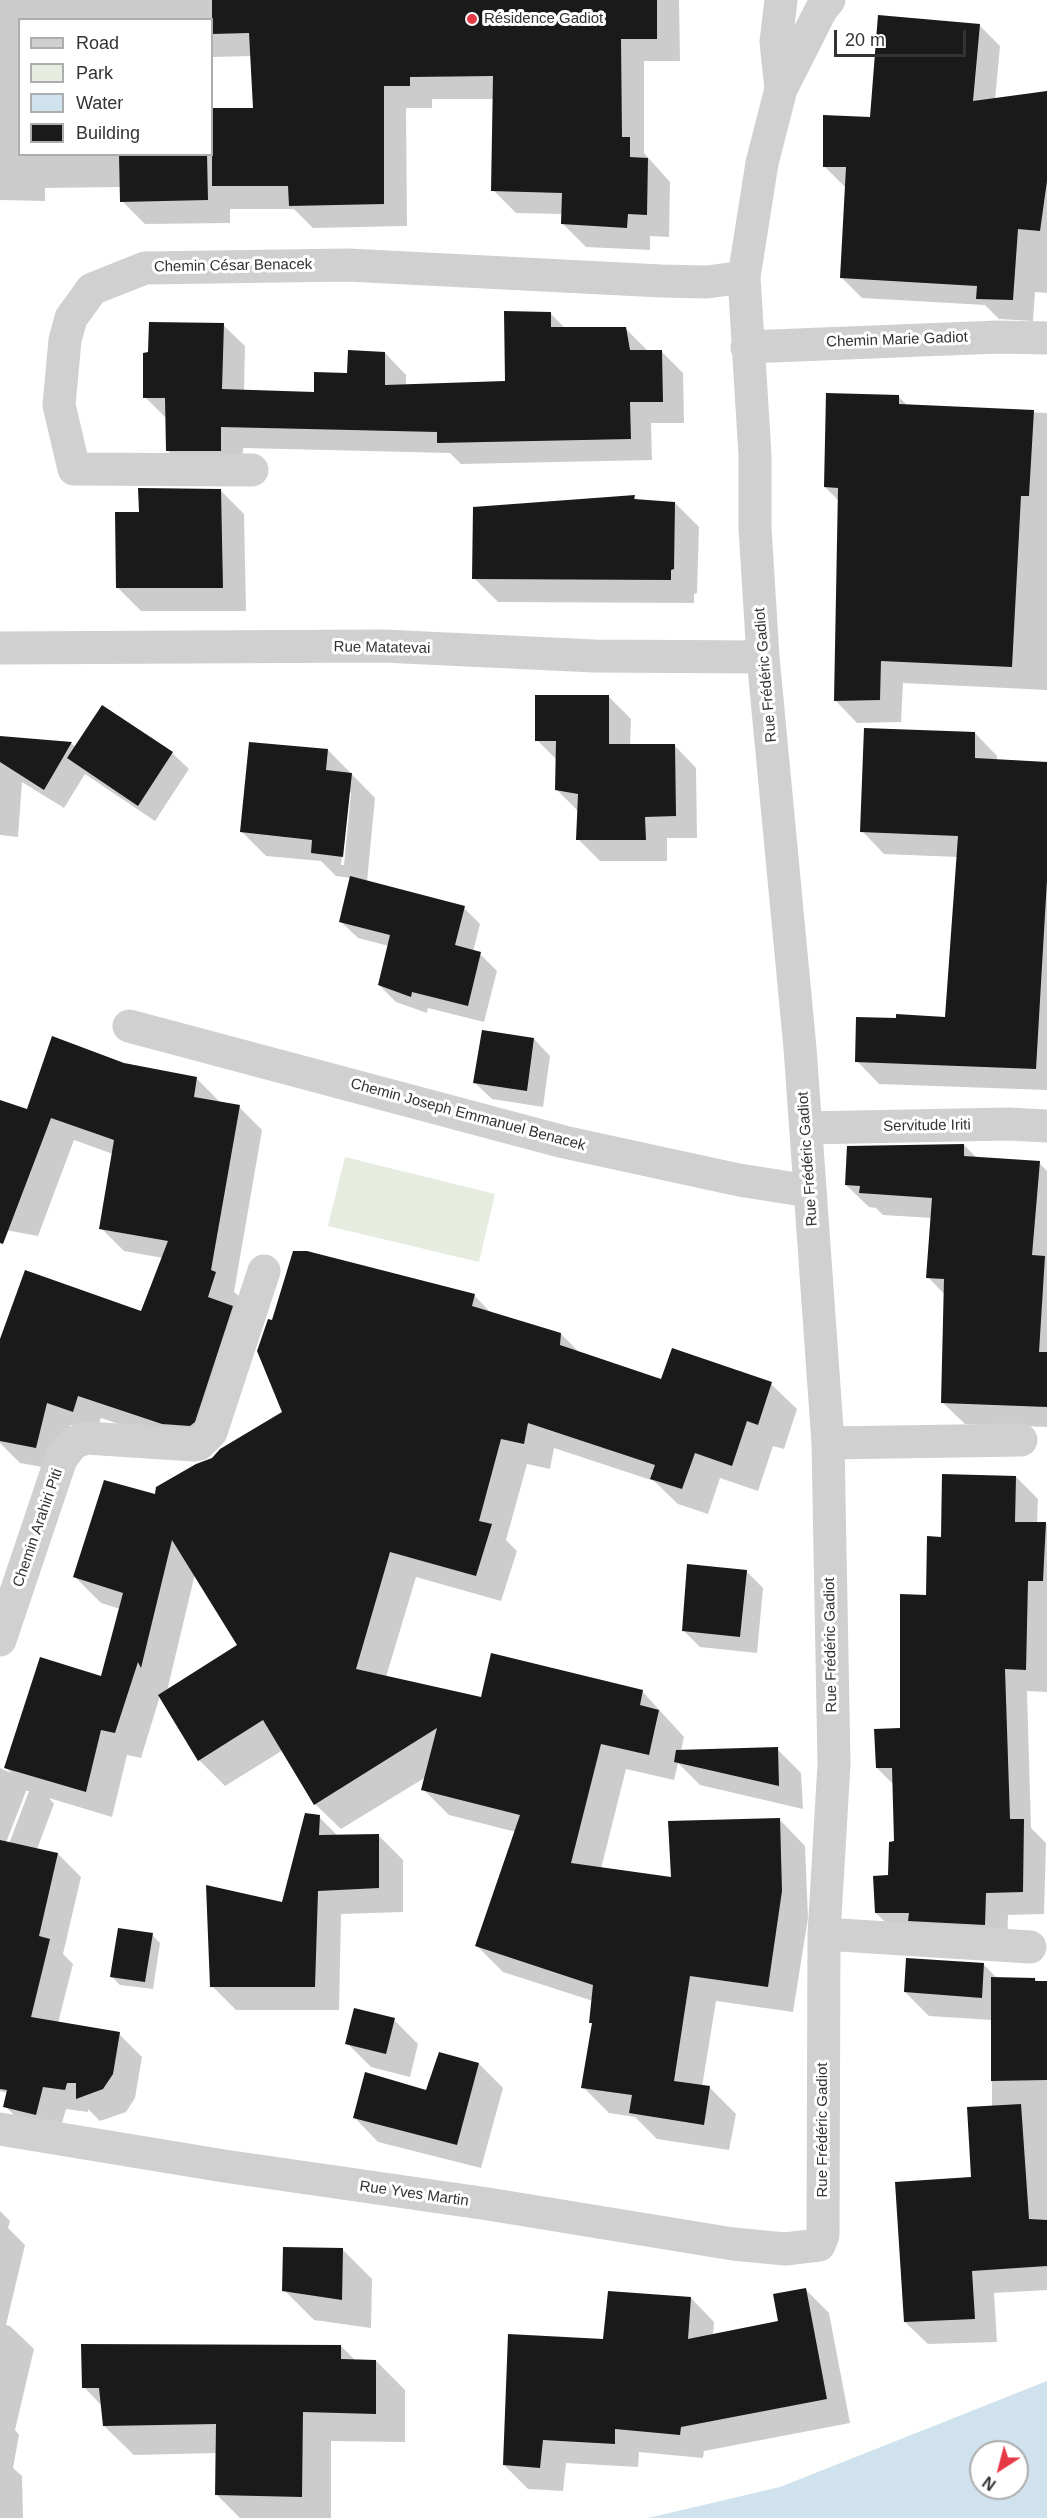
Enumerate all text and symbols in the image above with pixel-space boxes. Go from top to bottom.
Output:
place label: Résidence Gadiot [484,10,603,28]
marker: Résidence Gadiot [465,12,479,26]
legend [18,18,213,156]
scale bar [837,18,969,56]
text: 20 m [845,30,885,50]
text: Road [76,33,119,53]
text: Park [76,63,113,83]
text: Water [76,93,123,113]
text: Building [76,123,140,143]
street label: Chemin César Benacek [154,256,312,276]
street label: Chemin Marie Gadiot [826,329,968,351]
street label: Rue Frédéric Gadiot [751,607,781,743]
street label: Rue Matatevai [333,638,431,658]
street label: Chemin Joseph Emmanuel Benacek [348,1075,588,1155]
street label: Rue Frédéric Gadiot [794,1091,822,1227]
street label: Servitude Iriti [883,1116,971,1136]
street label: Chemin Arahiri Piti [9,1466,67,1590]
street label: Rue Frédéric Gadiot [821,1577,841,1713]
street label: Rue Frédéric Gadiot [814,2062,832,2198]
street label: Rue Yves Martin [358,2177,470,2211]
north arrow [969,2440,1029,2500]
text: N [980,2473,999,2494]

